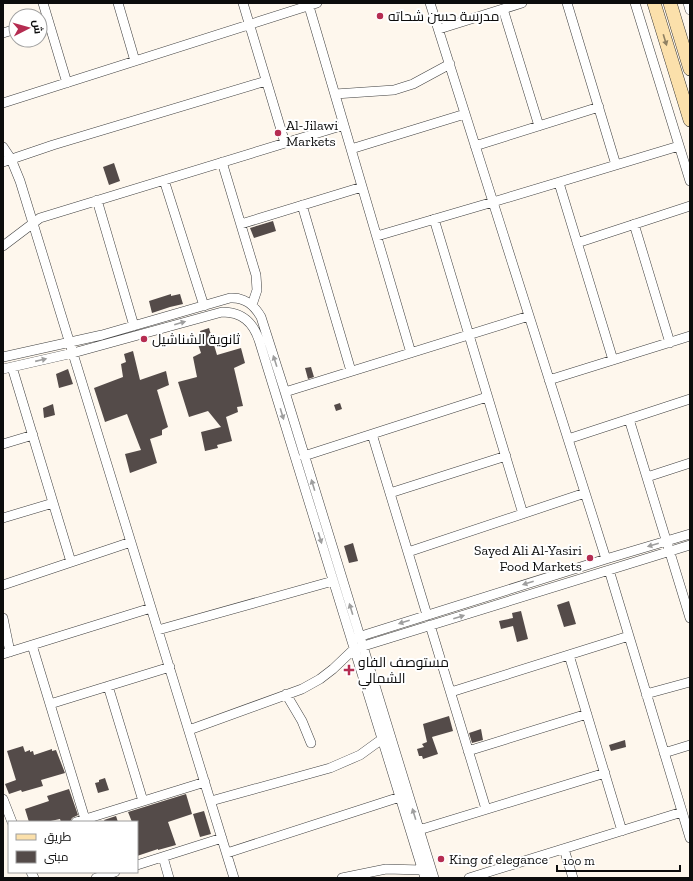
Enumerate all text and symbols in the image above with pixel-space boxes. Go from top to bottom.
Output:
north arrow [8,8,48,48]
place label: مدرسة حسن شحاته [388,8,500,25]
marker: مدرسة حسن شحاته [375,11,385,21]
text: ش [30,19,45,35]
one-way arrow [663,35,669,47]
place label: Al-Jilawi Markets [286,117,338,150]
marker: Al-Jilawi Markets [273,128,283,138]
one-way arrow [174,320,186,326]
place label: ثانوية الشناشيل [152,331,240,348]
marker: ثانوية الشناشيل [139,334,149,344]
one-way arrow [272,355,278,367]
one-way arrow [35,357,47,363]
one-way arrow [279,408,285,420]
one-way arrow [310,479,316,491]
one-way arrow [317,533,323,545]
place label: Sayed Ali Al-Yasiri Food Markets [474,542,582,575]
one-way arrow [646,542,658,548]
marker: Sayed Ali Al-Yasiri Food Markets [585,553,595,563]
one-way arrow [522,580,534,586]
one-way arrow [348,603,354,615]
one-way arrow [453,614,465,620]
one-way arrow [398,619,410,625]
place label: مستوصف الفاو الشمالي [358,654,449,690]
marker: مستوصف الفاو الشمالي [343,664,355,676]
one-way arrow [411,808,417,820]
legend [8,821,138,873]
text: طريق [44,830,72,844]
scale bar [557,847,680,873]
text: مبنى [44,850,69,864]
place label: King of elegance [449,851,548,868]
marker: King of elegance [436,854,446,864]
text: 100 m [563,854,595,868]

